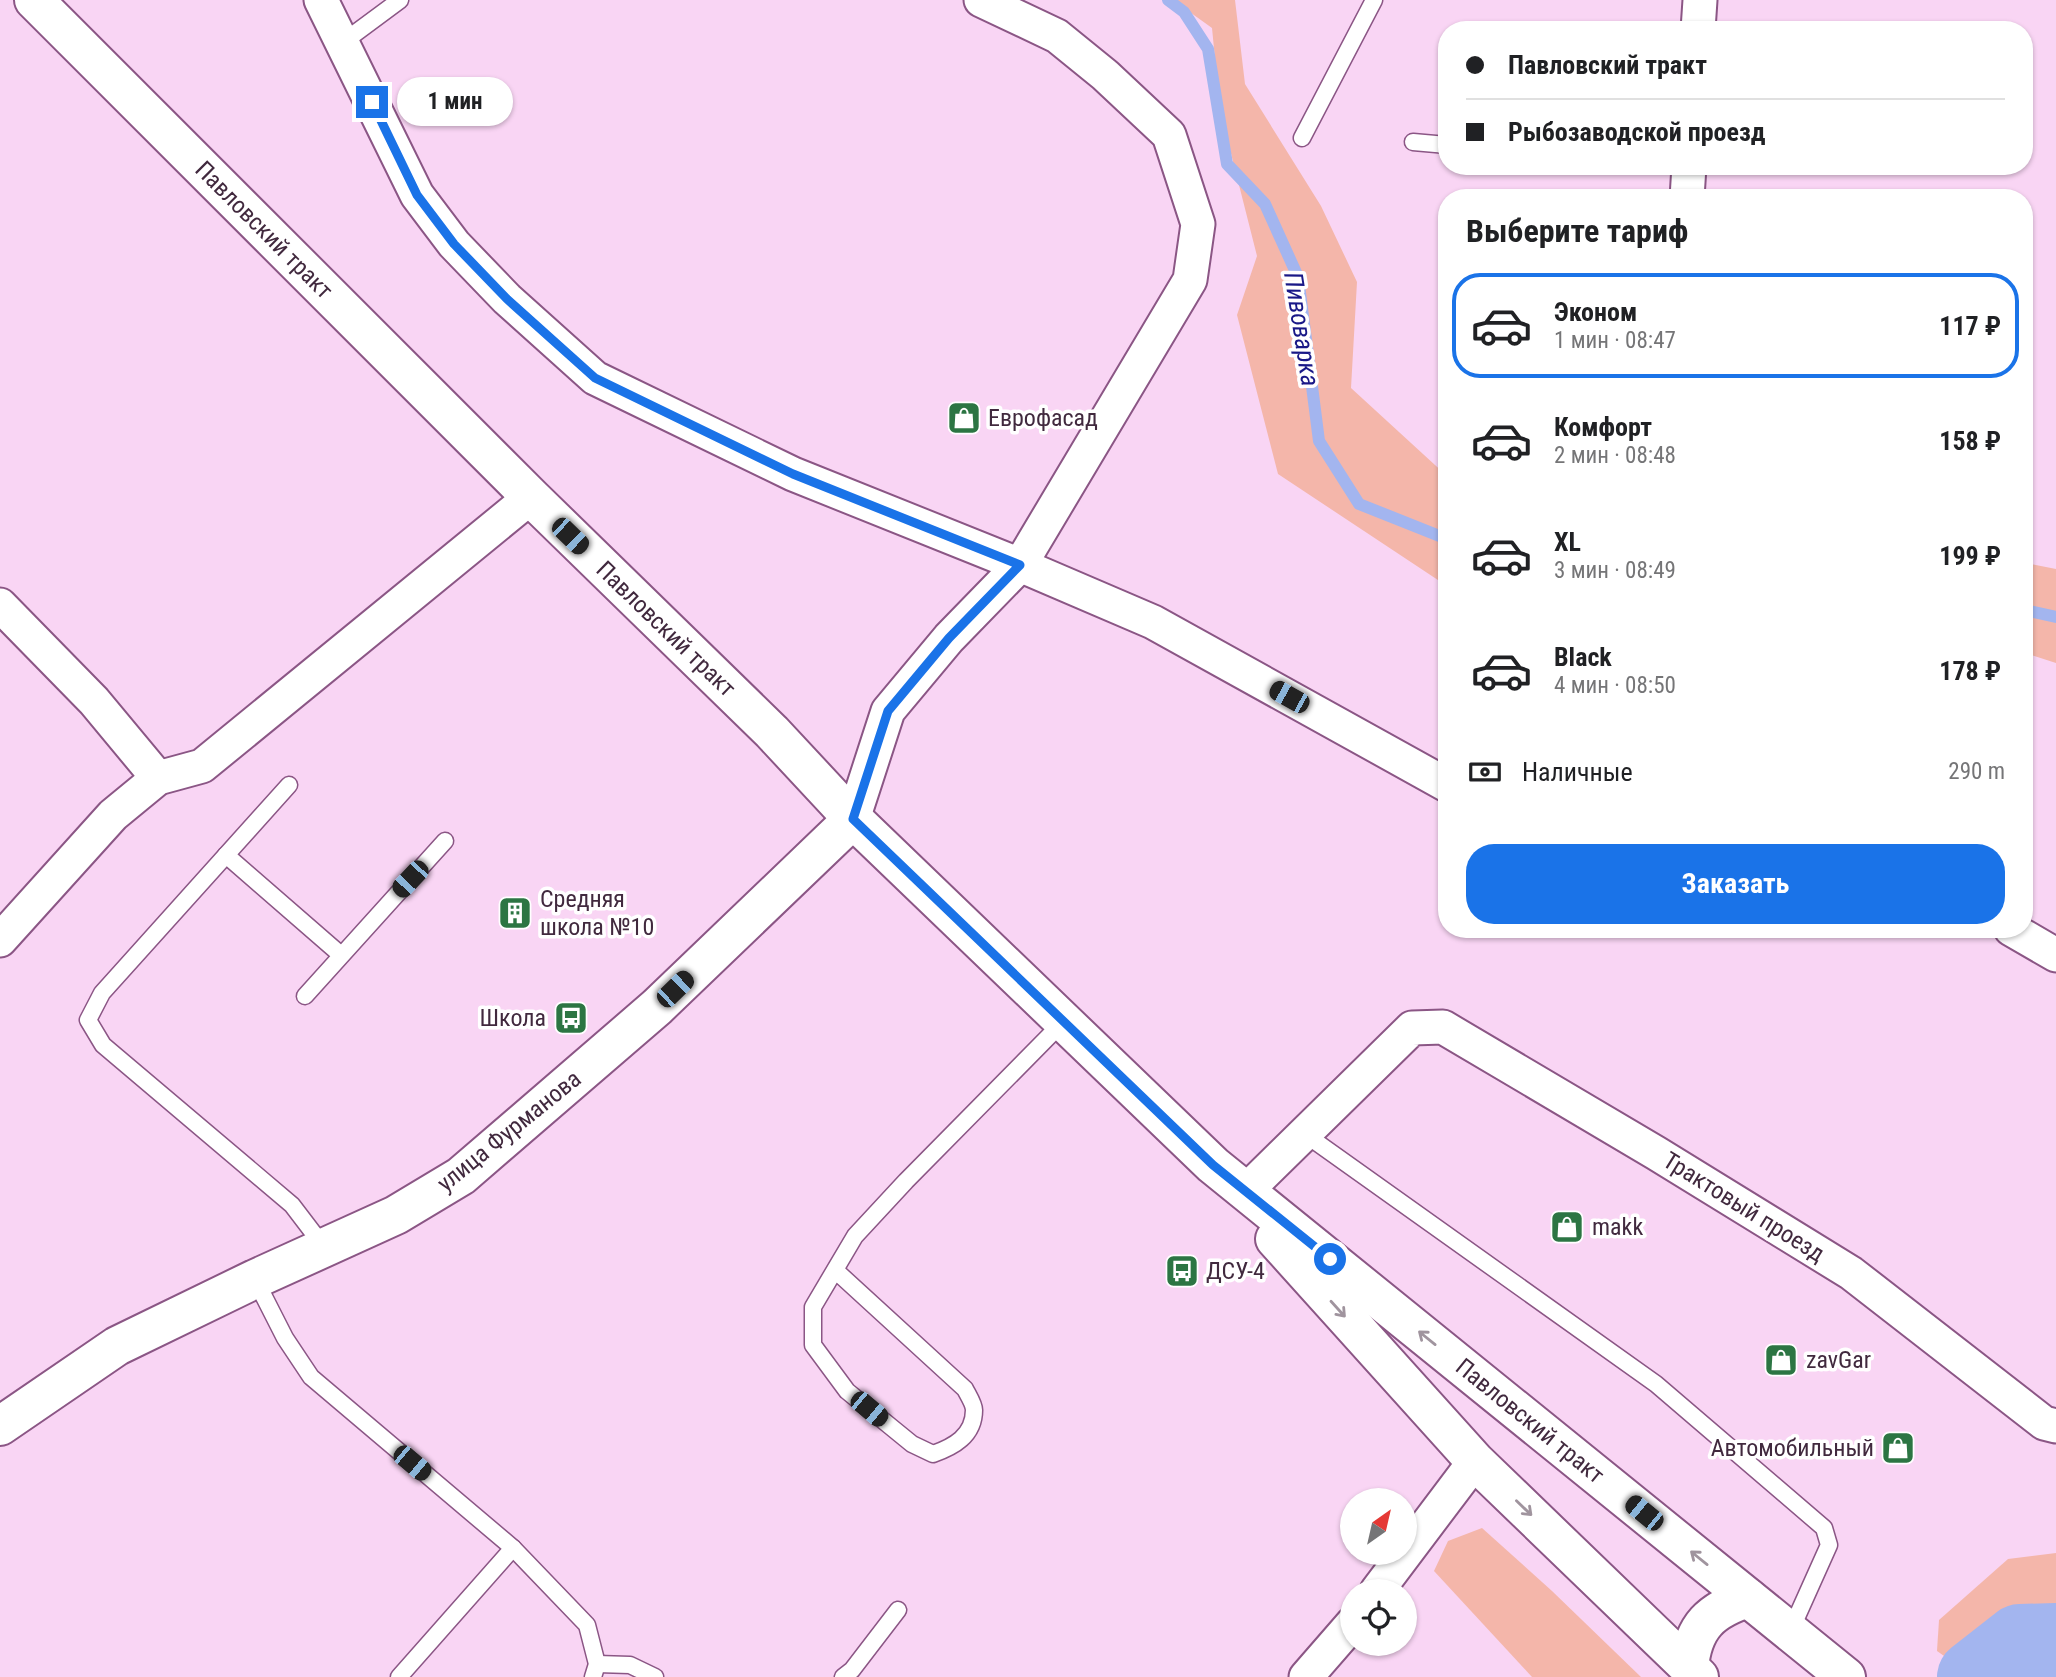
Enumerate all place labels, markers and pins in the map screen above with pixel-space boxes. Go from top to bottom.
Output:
shop icon: Еврофасад [945,399,983,437]
place label: Еврофасад [988,404,1098,432]
place label: Средняя школа №10 [540,885,654,941]
building icon: Средняя школа №10 [496,894,534,932]
bus stop icon: Школа [552,999,590,1037]
place label: Школа [480,1004,546,1032]
shop icon: makk [1548,1208,1586,1246]
place label: makk [1592,1213,1643,1241]
bus stop icon: ДСУ-4 [1163,1252,1201,1290]
place label: ДСУ-4 [1206,1257,1265,1285]
shop icon: zavGar [1762,1341,1800,1379]
place label: zavGar [1806,1346,1871,1374]
shop icon: Автомобильный [1879,1429,1917,1467]
place label: Автомобильный [1711,1434,1874,1462]

